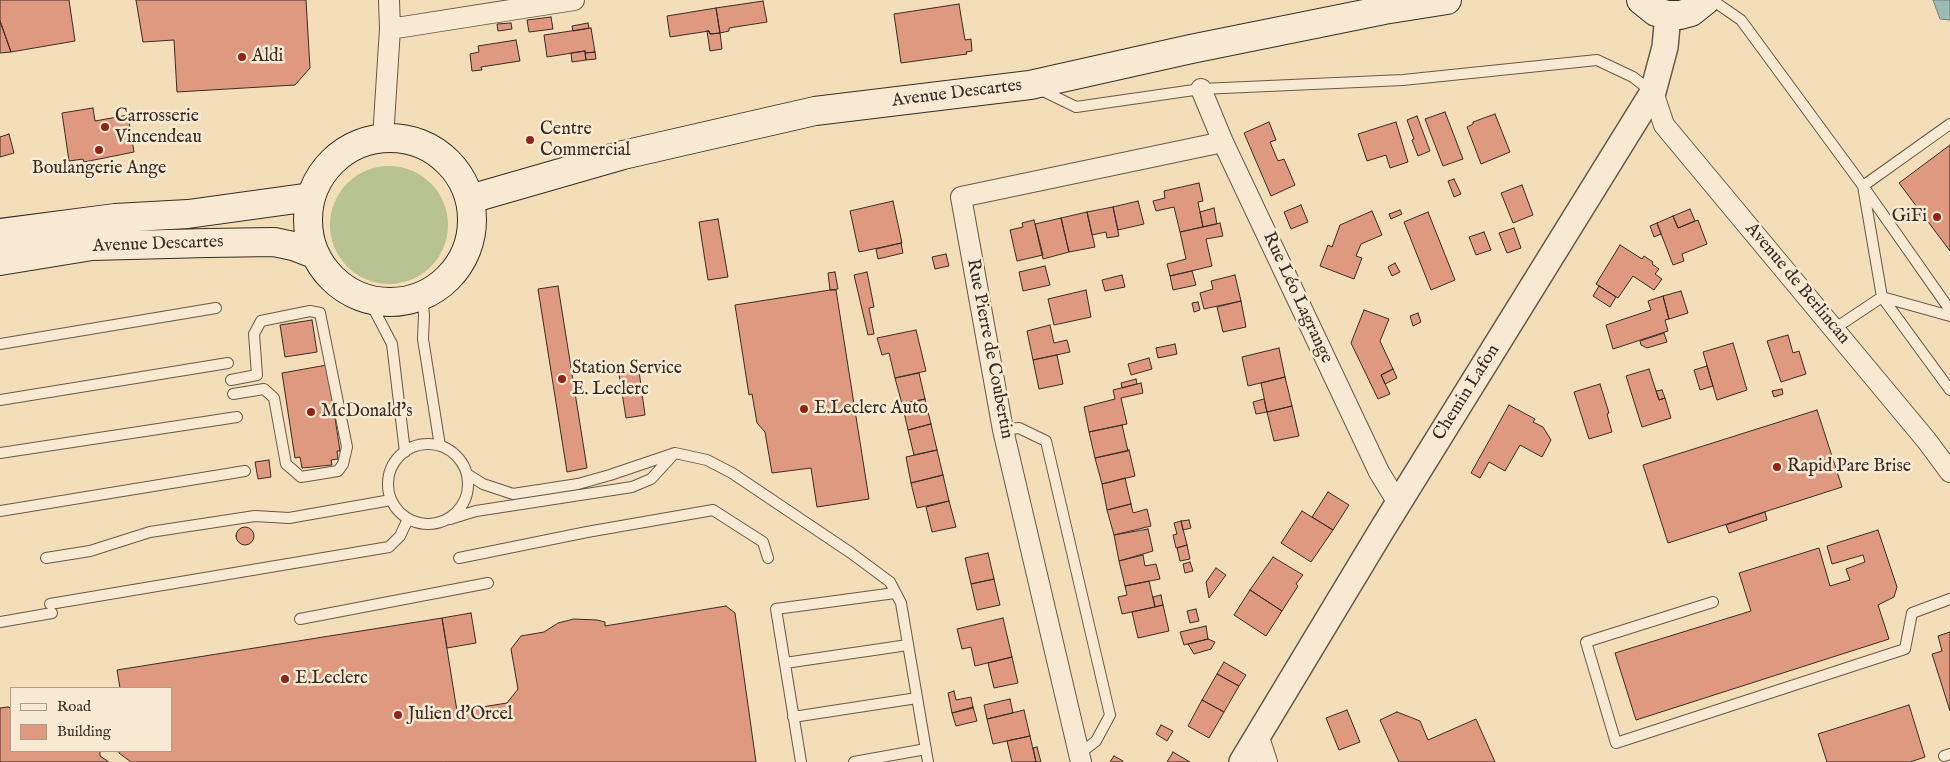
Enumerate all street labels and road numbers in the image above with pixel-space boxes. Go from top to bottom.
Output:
street label: Avenue Descartes [891,75,1023,113]
street label: Avenue de Berlincan [1740,219,1854,349]
street label: Rue Léo Lagrange [1257,229,1337,367]
street label: Avenue Descartes [92,232,224,258]
street label: Rue Pierre de Coubertin [961,257,1017,441]
street label: Chemin Lafon [1429,341,1505,445]

